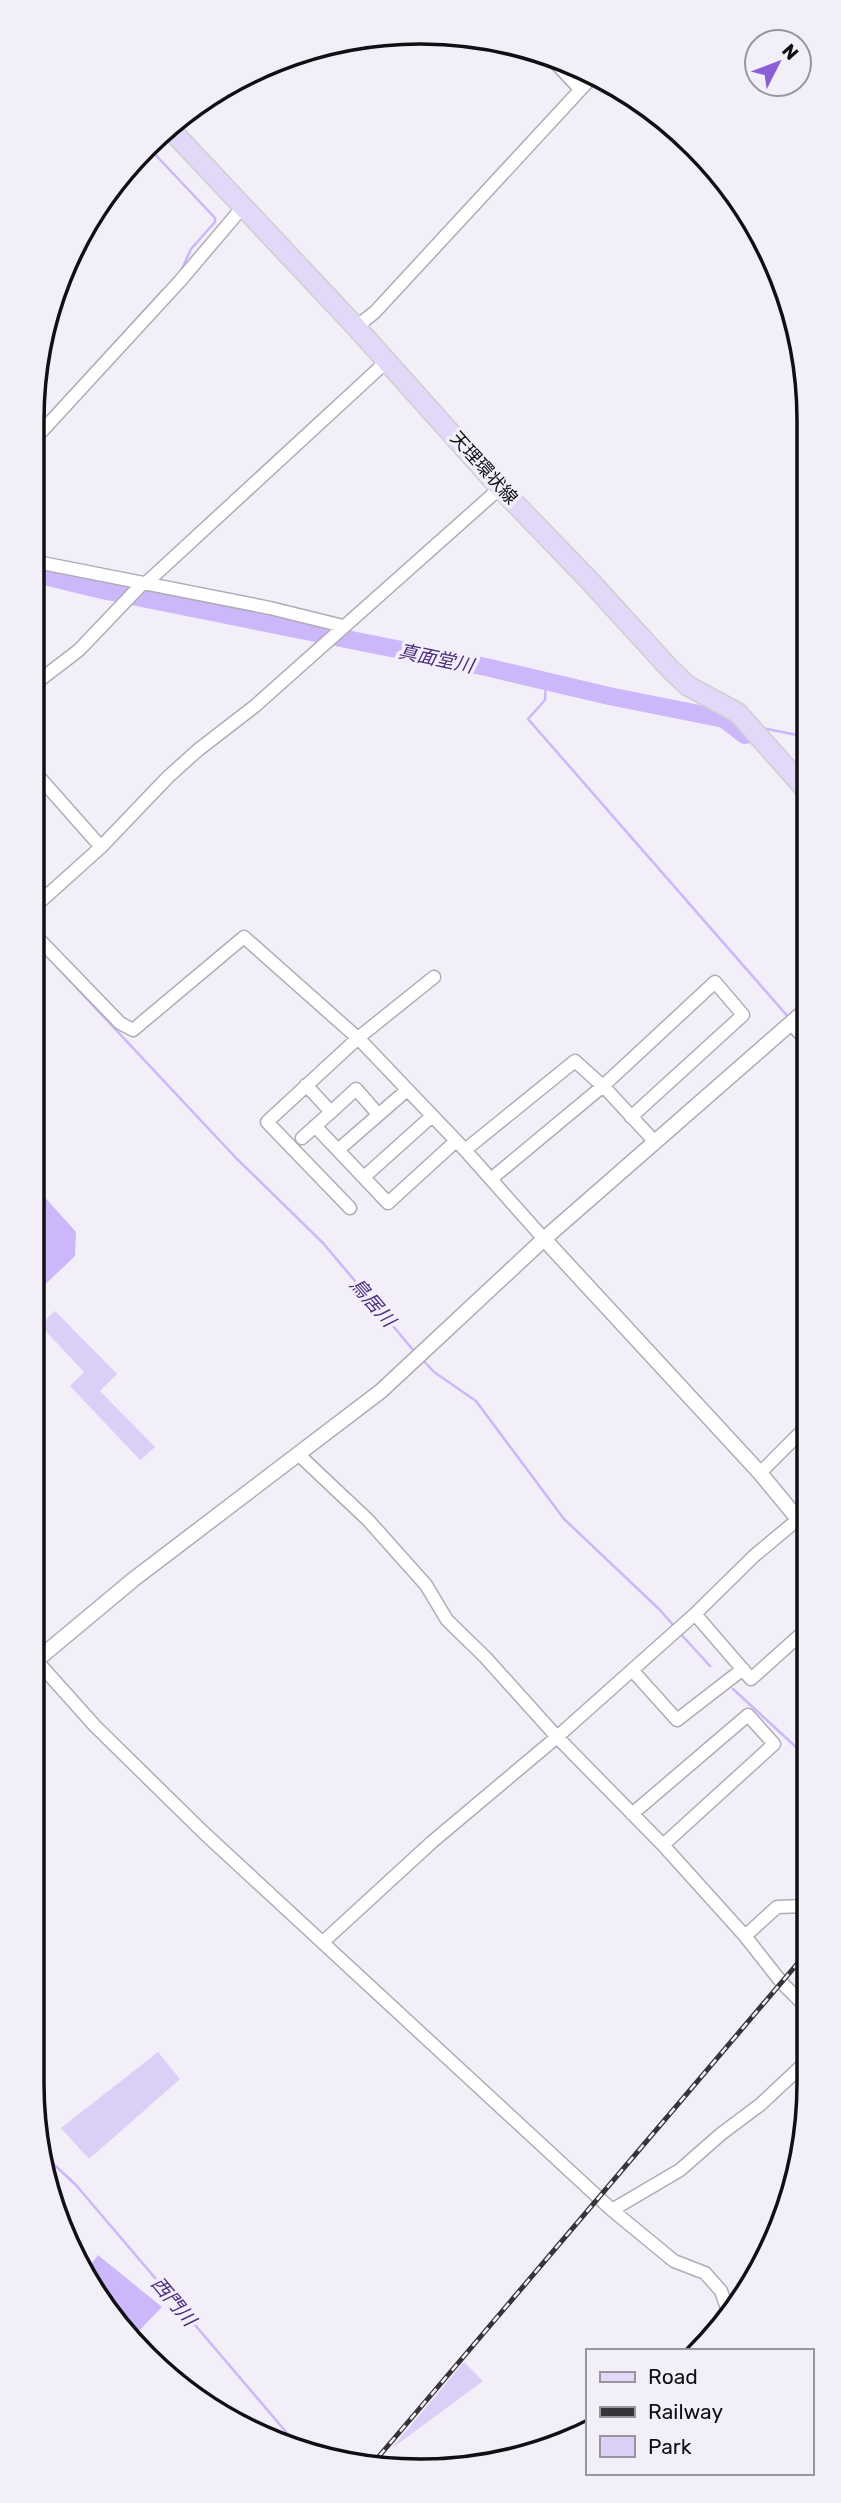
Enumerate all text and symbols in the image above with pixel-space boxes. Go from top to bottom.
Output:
north arrow [743,28,813,98]
text: N [777,39,803,65]
street label: 天理環状線 [446,427,522,509]
water label: 真面堂川 [396,639,477,678]
water label: 鳥居川 [345,1273,401,1333]
water label: 西門川 [146,2272,202,2332]
legend [586,2349,813,2475]
text: Road [648,2364,698,2389]
text: Railway [648,2399,723,2424]
text: Park [648,2434,692,2459]

